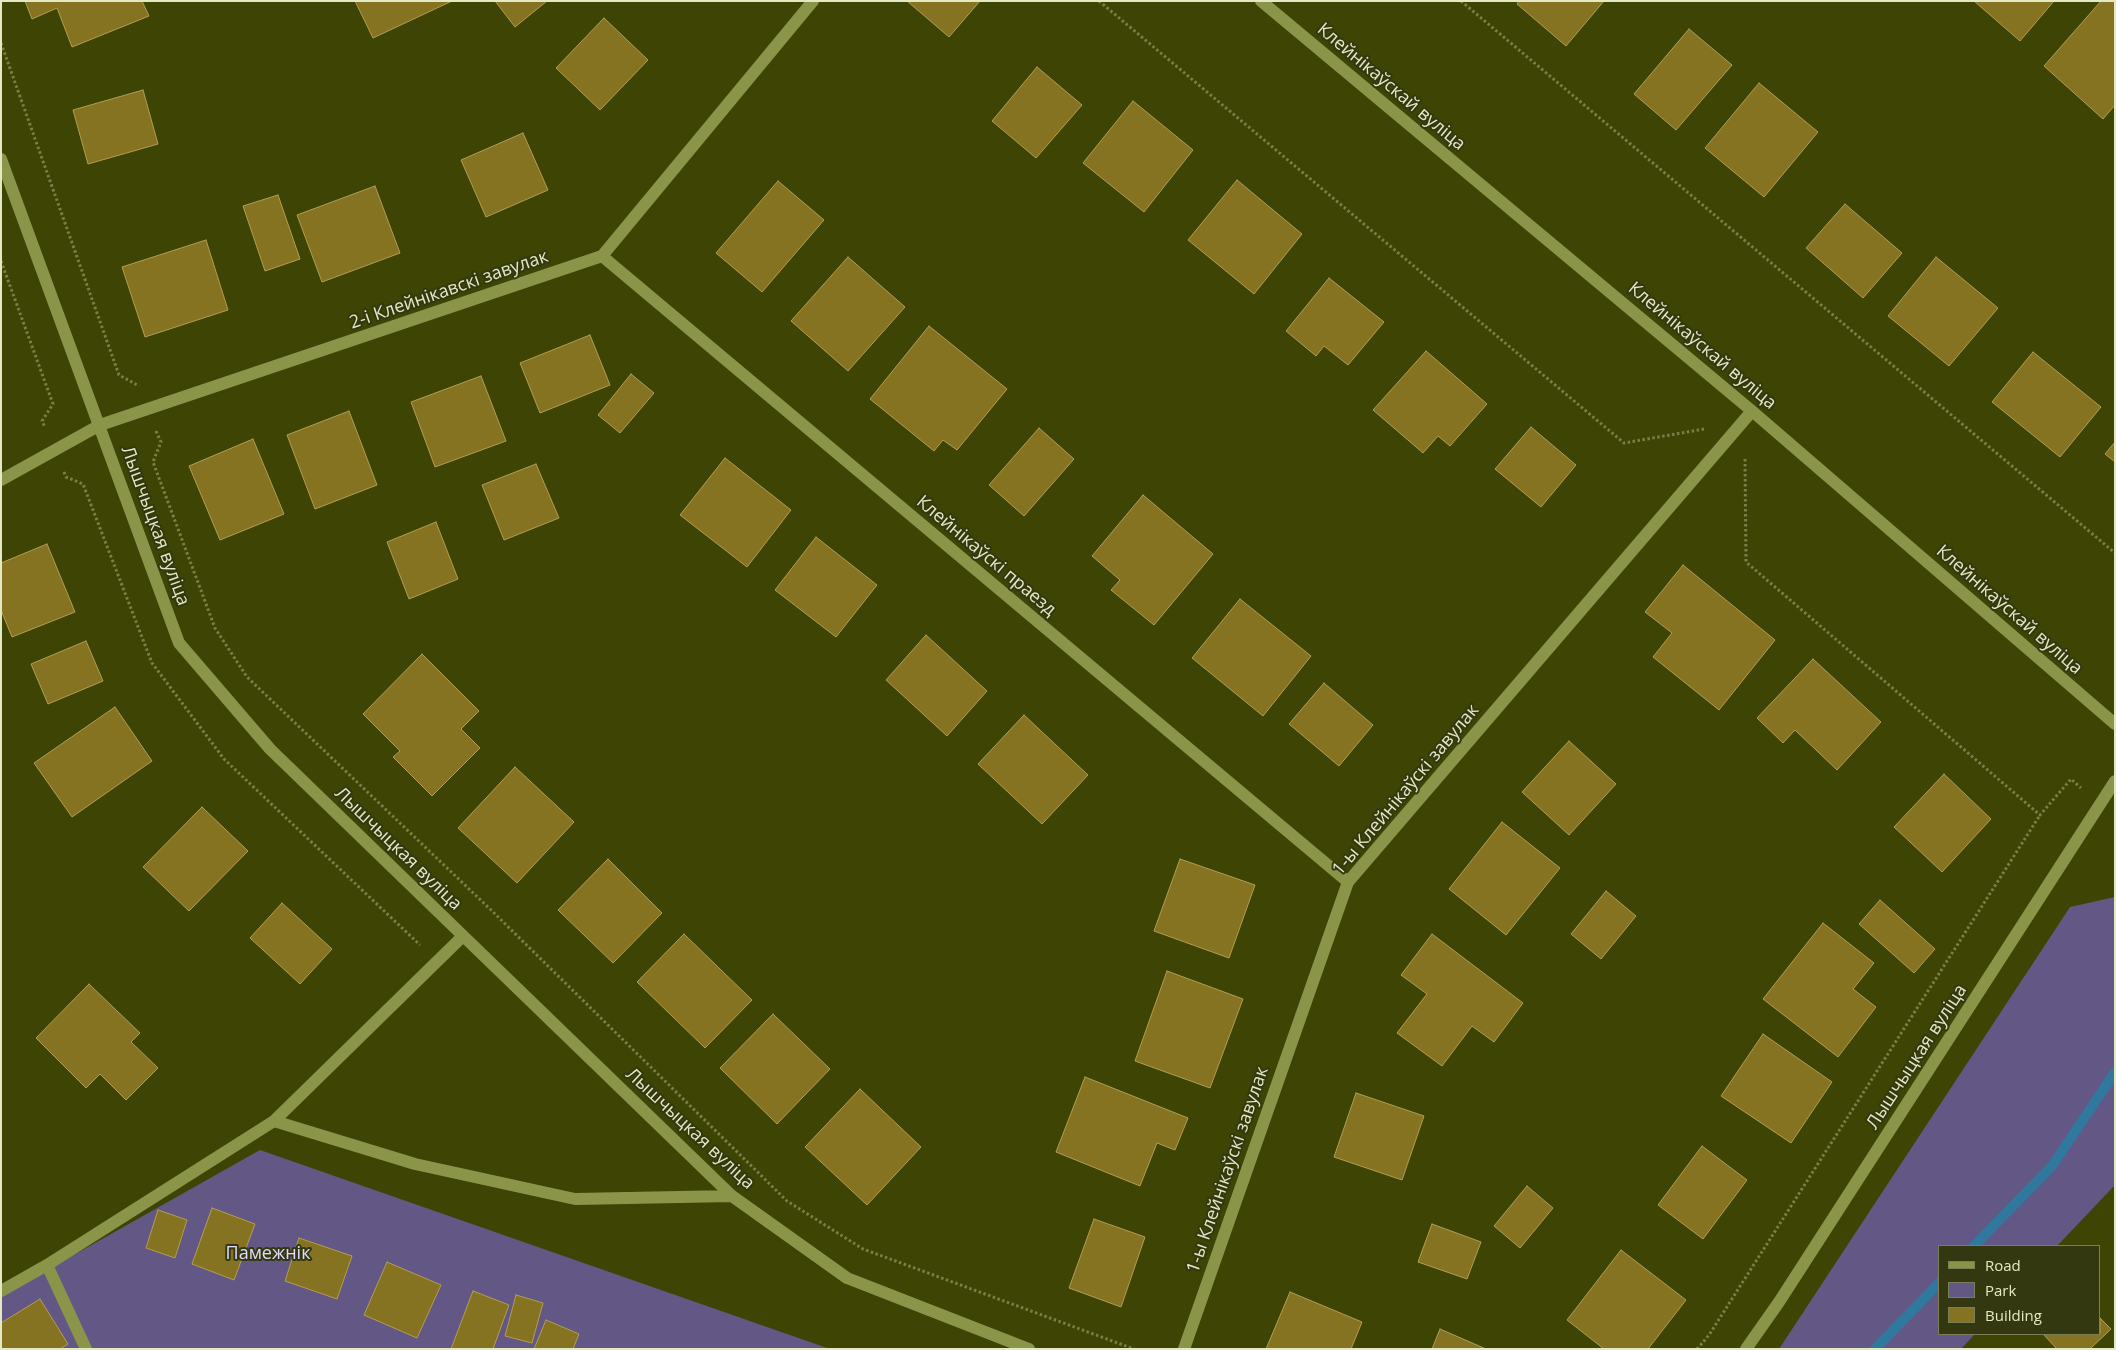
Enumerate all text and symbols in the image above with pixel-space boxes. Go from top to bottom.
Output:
street label: Клейнікаўскай вуліца [1313,19,1469,155]
street label: 2-і Клейнікавскі завулак [347,246,551,334]
street label: Клейнікаўскай вуліца [1624,278,1780,414]
street label: Лышчыцкая вуліца [116,443,194,609]
street label: Клейнікаўскі праезд [912,491,1060,621]
street label: Клейнікаўскай вуліца [1932,541,2086,679]
street label: 1-ы Клейнікаўскі завулак [1328,700,1484,880]
street label: Лышчыцкая вуліца [330,783,466,915]
street label: Лышчыцкая вуліца [1862,981,1972,1133]
street label: Лышчыцкая вуліца [621,1064,759,1194]
street label: 1-ы Клейнікаўскі завулак [1183,1064,1273,1276]
park label: Памежнік [226,1243,310,1265]
legend [1938,1245,2101,1335]
text: Road [1985,1255,2021,1275]
text: Park [1985,1280,2016,1300]
text: Building [1985,1305,2042,1325]

